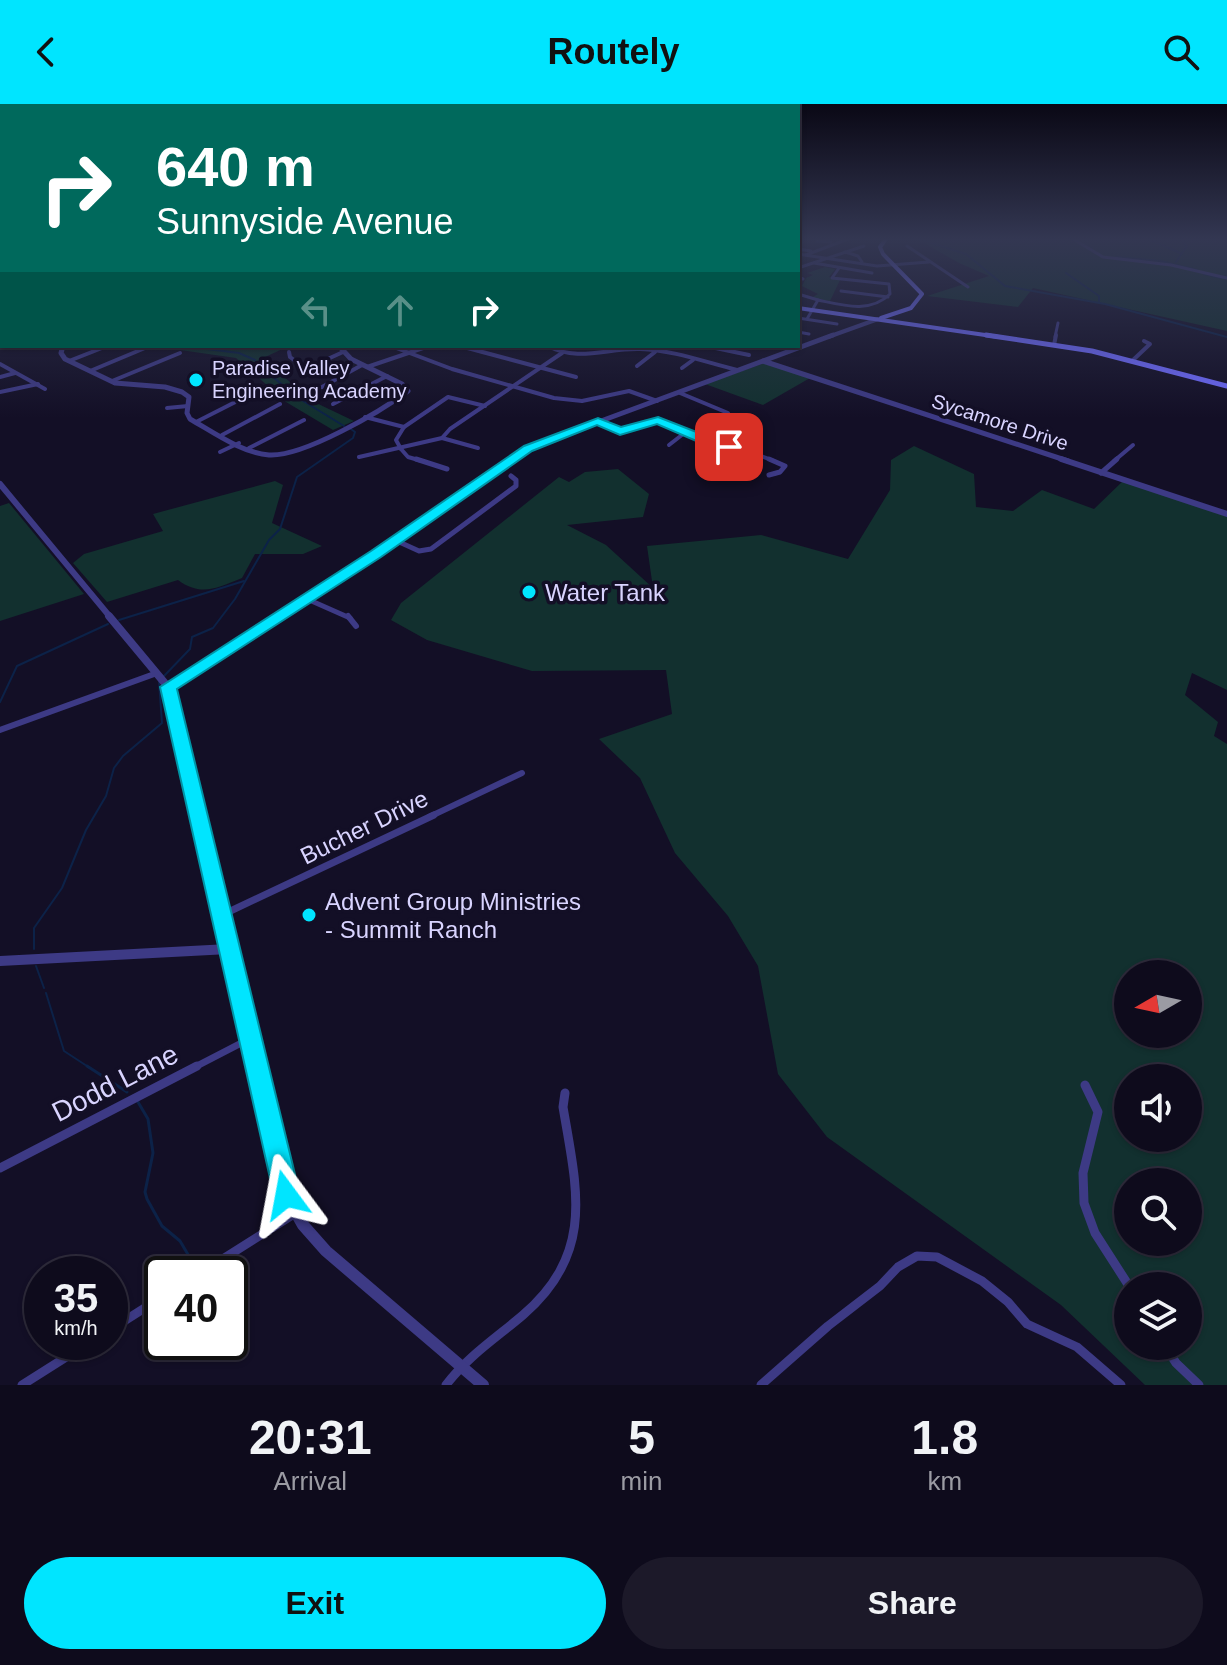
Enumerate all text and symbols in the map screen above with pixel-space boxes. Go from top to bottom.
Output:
icon: back [24,30,68,74]
icon: search [1159,30,1203,74]
text: Routely [547,31,680,72]
text: 640 m [156,135,315,198]
icon: right [24,136,128,240]
text: Sunnyside Avenue [156,201,454,242]
icon: left [294,288,338,332]
icon: ahead [378,288,422,332]
icon: right [462,288,506,332]
place label: Paradise Valley Engineering Academy [212,357,407,402]
marker: Paradise Valley Engineering Academy [187,371,205,389]
street label: Sycamore Drive [929,390,1071,454]
pin [695,413,763,481]
icon: arrive [707,425,751,469]
place label: Water Tank [545,579,666,606]
marker: Water Tank [520,583,538,601]
street label: Bucher Drive [296,784,432,870]
place label: Advent Group Ministries - Summit Ranch [325,888,581,943]
marker: Advent Group Ministries - Summit Ranch [300,906,318,924]
north arrow [1114,960,1202,1048]
map controls [1114,960,1202,1360]
street label: Dodd Lane [47,1038,183,1128]
button: sound [1114,1064,1202,1152]
position arrow [244,1153,328,1237]
button: search [1114,1168,1202,1256]
speed limit sign: 40 [144,1256,248,1360]
button: layers [1114,1272,1202,1360]
text: 35 [54,1276,98,1320]
text: km/h [54,1317,98,1339]
text: 20:31 [249,1411,372,1464]
text: 5 [628,1411,655,1464]
text: 1.8 [911,1411,978,1464]
text: Arrival [273,1466,347,1496]
text: min [621,1466,662,1496]
text: km [927,1466,962,1496]
button: Exit [24,1557,606,1649]
button: Share [622,1557,1203,1649]

